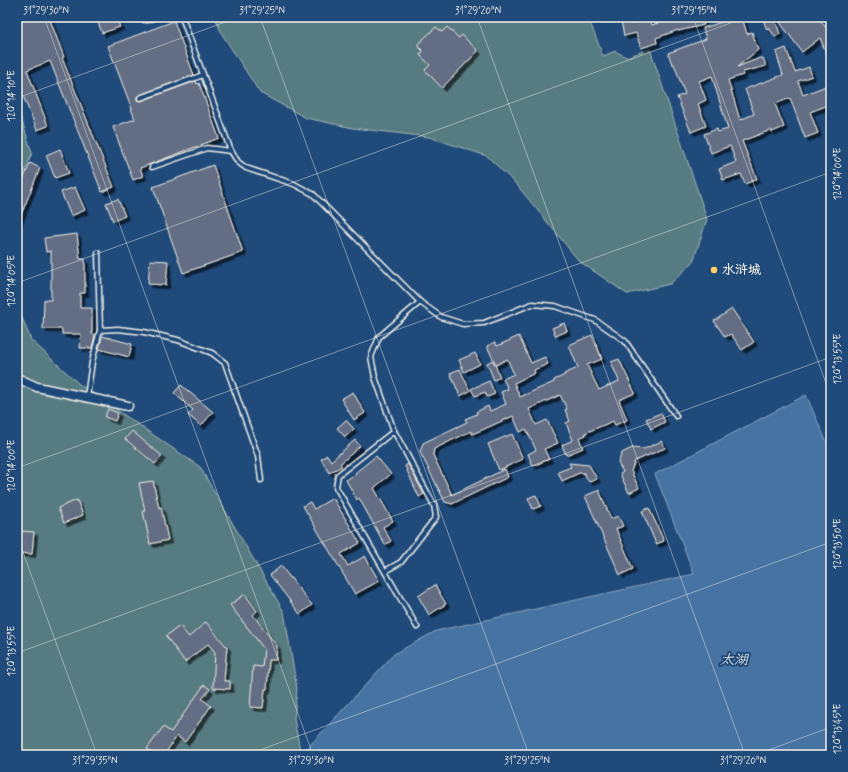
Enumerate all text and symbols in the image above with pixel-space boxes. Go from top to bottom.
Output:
text: 31°29'30"N [23,4,69,18]
text: 31°29'25"N [239,4,285,18]
text: 31°29'20"N [455,4,501,18]
text: 31°29'15"N [671,4,717,18]
text: 120°14'10"E [5,70,19,122]
text: 120°14'00"E [831,148,845,200]
text: 120°14'05"E [5,255,19,307]
place label: 水浒城 [722,262,761,279]
marker: 水浒城 [709,265,719,275]
text: 120°13'55"E [831,333,845,384]
text: 120°14'00"E [5,440,19,492]
text: 120°13'50"E [831,518,845,570]
text: 120°13'55"E [5,625,19,676]
water label: 太湖 [720,651,750,669]
text: 120°13'45"E [831,704,845,754]
text: 31°29'35"N [72,754,118,768]
text: 31°29'30"N [288,754,334,768]
text: 31°29'25"N [504,754,550,768]
text: 31°29'20"N [720,754,766,768]

